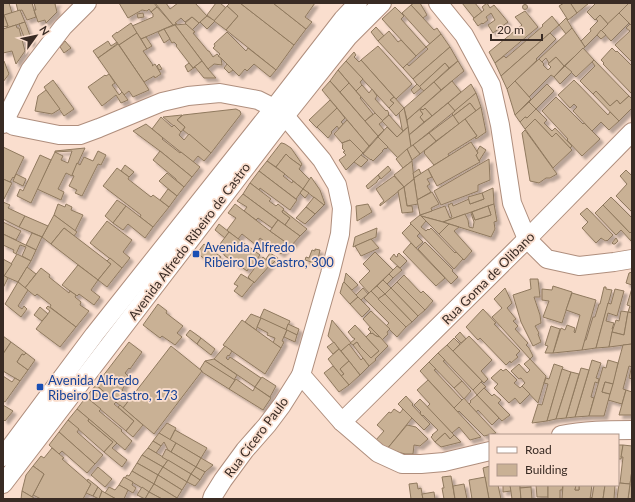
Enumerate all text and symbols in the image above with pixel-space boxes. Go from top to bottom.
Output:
north arrow [16,16,56,56]
scale bar [491,16,542,42]
text: 20 m [497,22,524,37]
text: N [37,23,53,37]
street label: Avenida Alfredo Ribeiro de Castro [125,159,253,323]
street label: Rua Goma de Olibano [438,228,538,328]
place label: Avenida Alfredo Ribeiro De Castro, 300 [204,239,334,270]
marker: Avenida Alfredo Ribeiro De Castro, 300 [191,249,201,259]
place label: Avenida Alfredo Ribeiro De Castro, 173 [48,372,178,403]
marker: Avenida Alfredo Ribeiro De Castro, 173 [35,382,45,392]
street label: Rua Cícero Paulo [221,394,291,480]
legend [489,434,619,486]
text: Road [525,442,552,457]
text: Building [525,462,568,477]

